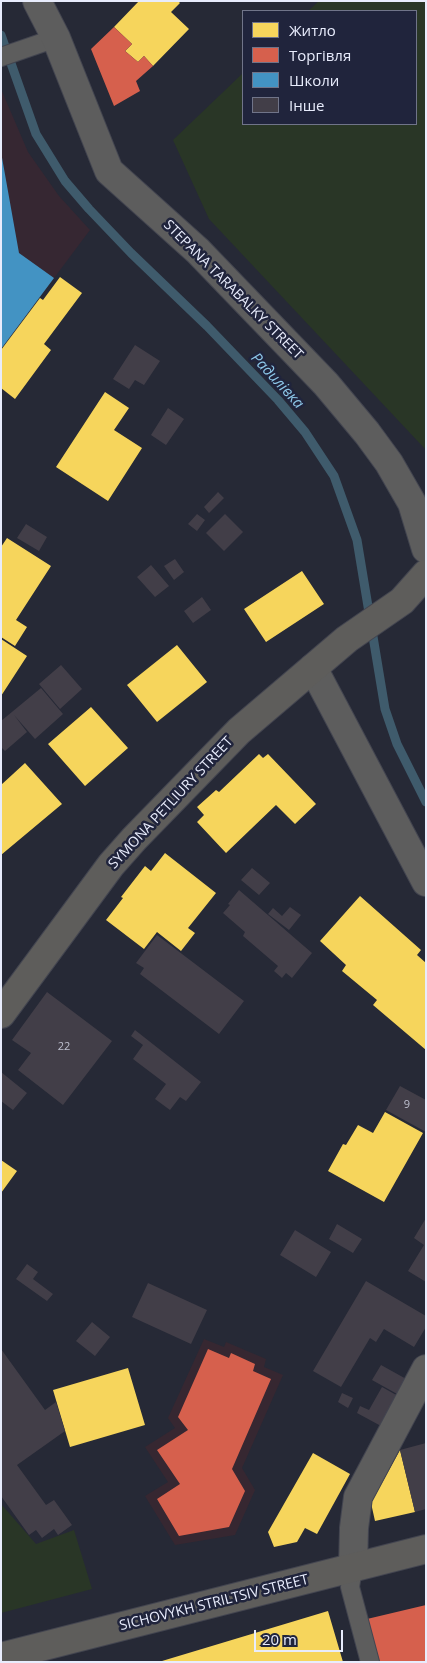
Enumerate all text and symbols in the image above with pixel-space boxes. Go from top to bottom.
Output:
legend [242,10,417,125]
text: Житло [289,20,336,40]
text: Торгівля [289,45,351,65]
text: Школи [289,70,339,90]
text: Інше [289,95,324,115]
street label: STEPANA TARABALKY STREET [160,217,306,363]
water label: Радилівка [247,349,307,413]
street label: SYMONA PETLIURY STREET [105,733,237,873]
house number: 22 [58,1040,70,1054]
house number: 9 [404,1098,410,1112]
street label: SICHOVYKH STRILTSIV STREET [118,1571,310,1635]
scale bar [257,1620,346,1652]
text: 20 m [262,1629,297,1649]

